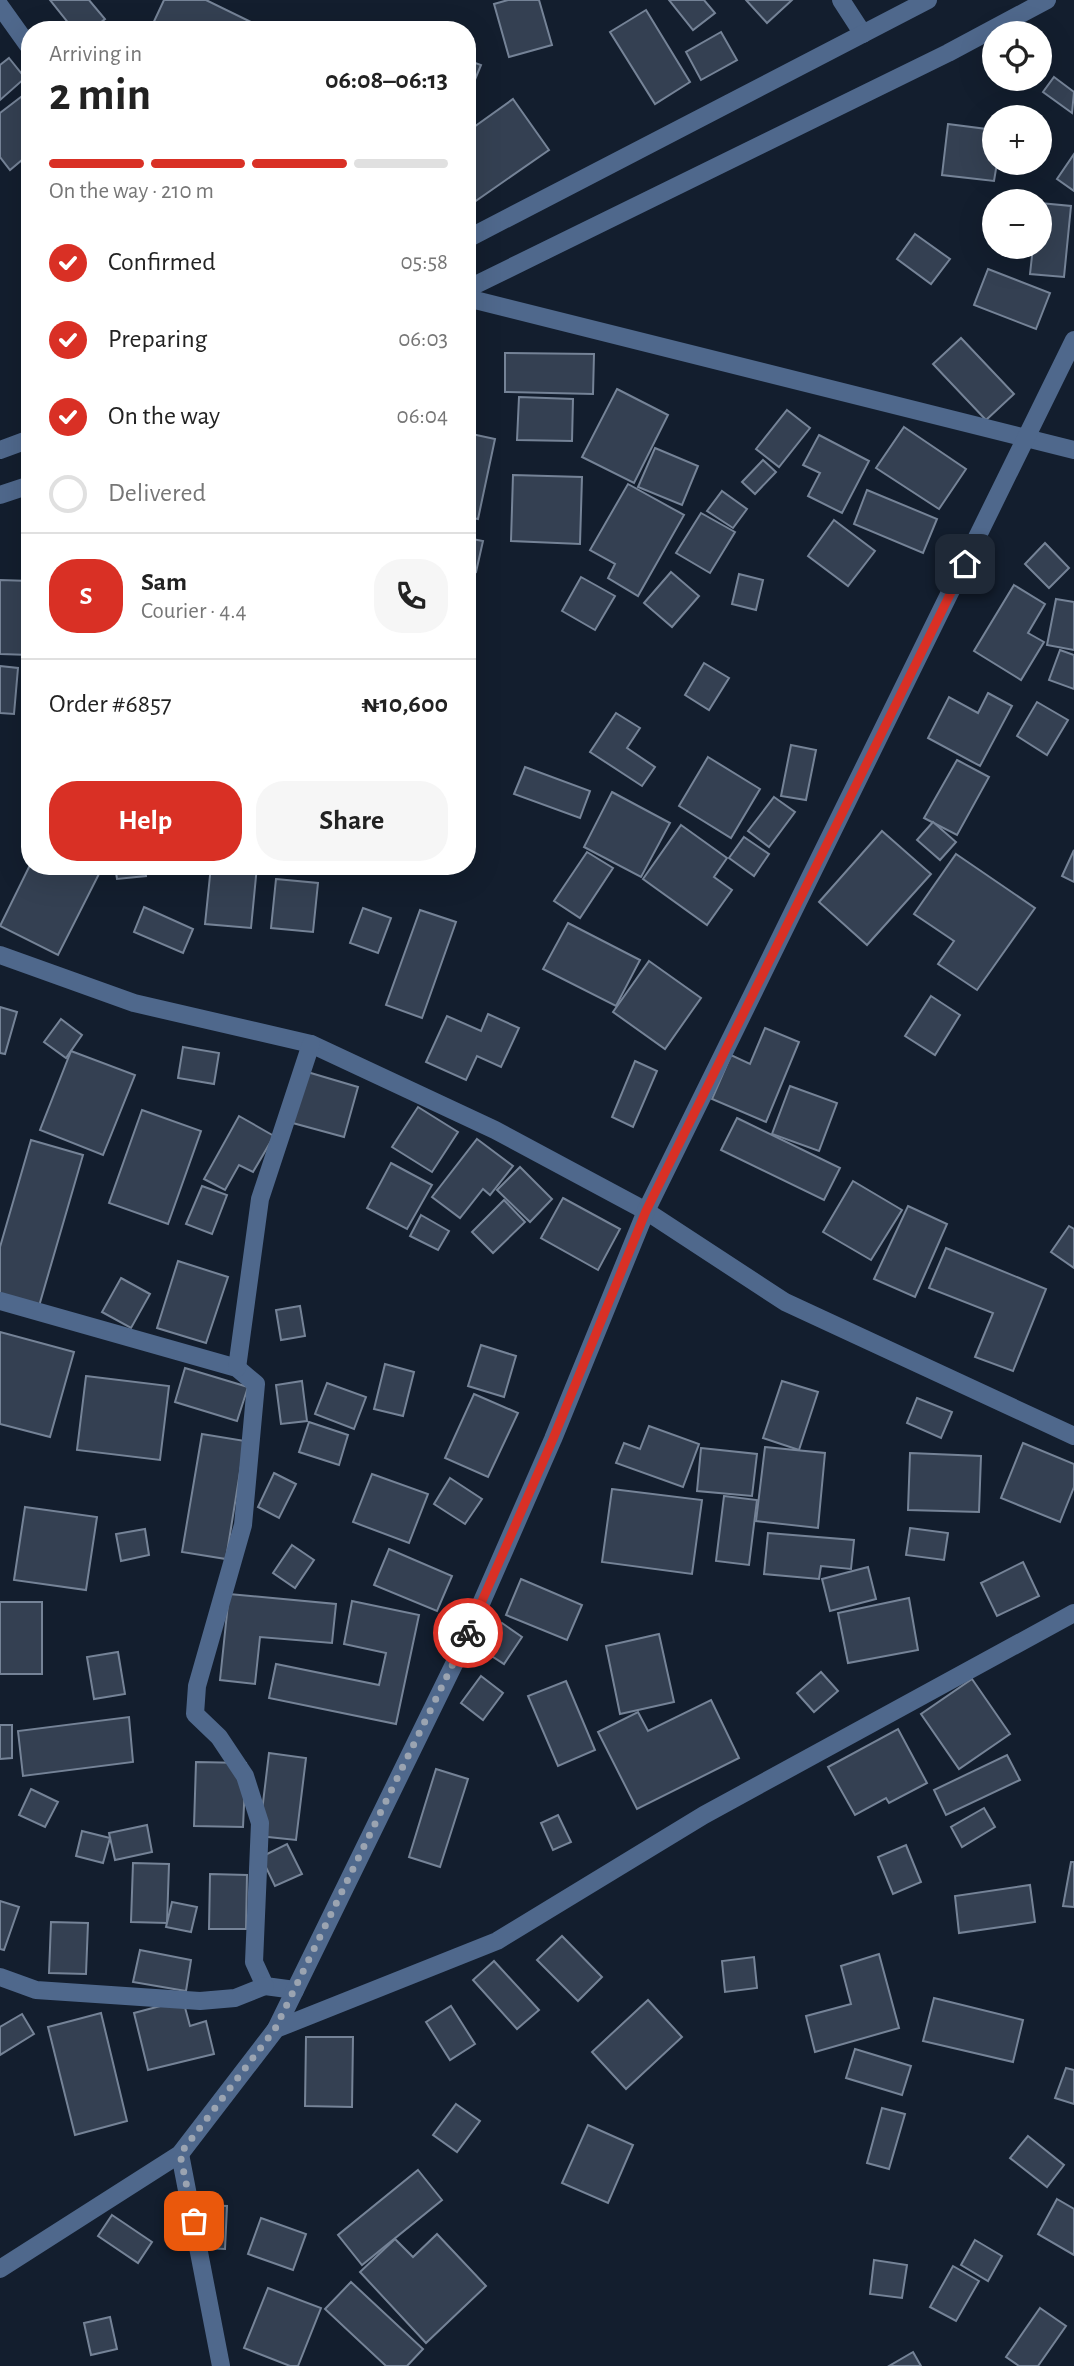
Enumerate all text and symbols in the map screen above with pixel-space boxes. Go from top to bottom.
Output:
map controls [982,21,1052,259]
button: locate [982,21,1052,91]
text: Arriving in [49,43,142,66]
text: 06:08–06:13 [325,67,448,93]
text: 2 min [49,72,151,118]
button: + [982,105,1052,175]
text: On the way · 210 m [49,180,214,203]
button: − [982,189,1052,259]
icon: check [49,244,87,282]
text: Confirmed [108,249,216,275]
text: 05:58 [400,251,448,274]
icon: check [49,321,87,359]
text: Preparing [108,326,207,352]
text: 06:03 [398,328,448,351]
icon: check [49,398,87,436]
text: On the way [108,403,220,429]
text: 06:04 [397,405,448,428]
text: Delivered [108,480,206,506]
pin [935,534,995,594]
icon: home [946,545,984,583]
button: phone [374,559,448,633]
text: Sam [141,569,187,595]
text: S [80,583,92,609]
text: Courier · 4.4 [141,600,247,623]
text: Order #6857 [49,691,172,717]
text: ₦10,600 [361,691,448,717]
button: Help [49,781,242,861]
button: Share [256,781,448,861]
courier [433,1598,503,1668]
icon: bike [449,1614,487,1652]
pin [164,2191,224,2251]
icon: bag [175,2202,213,2240]

